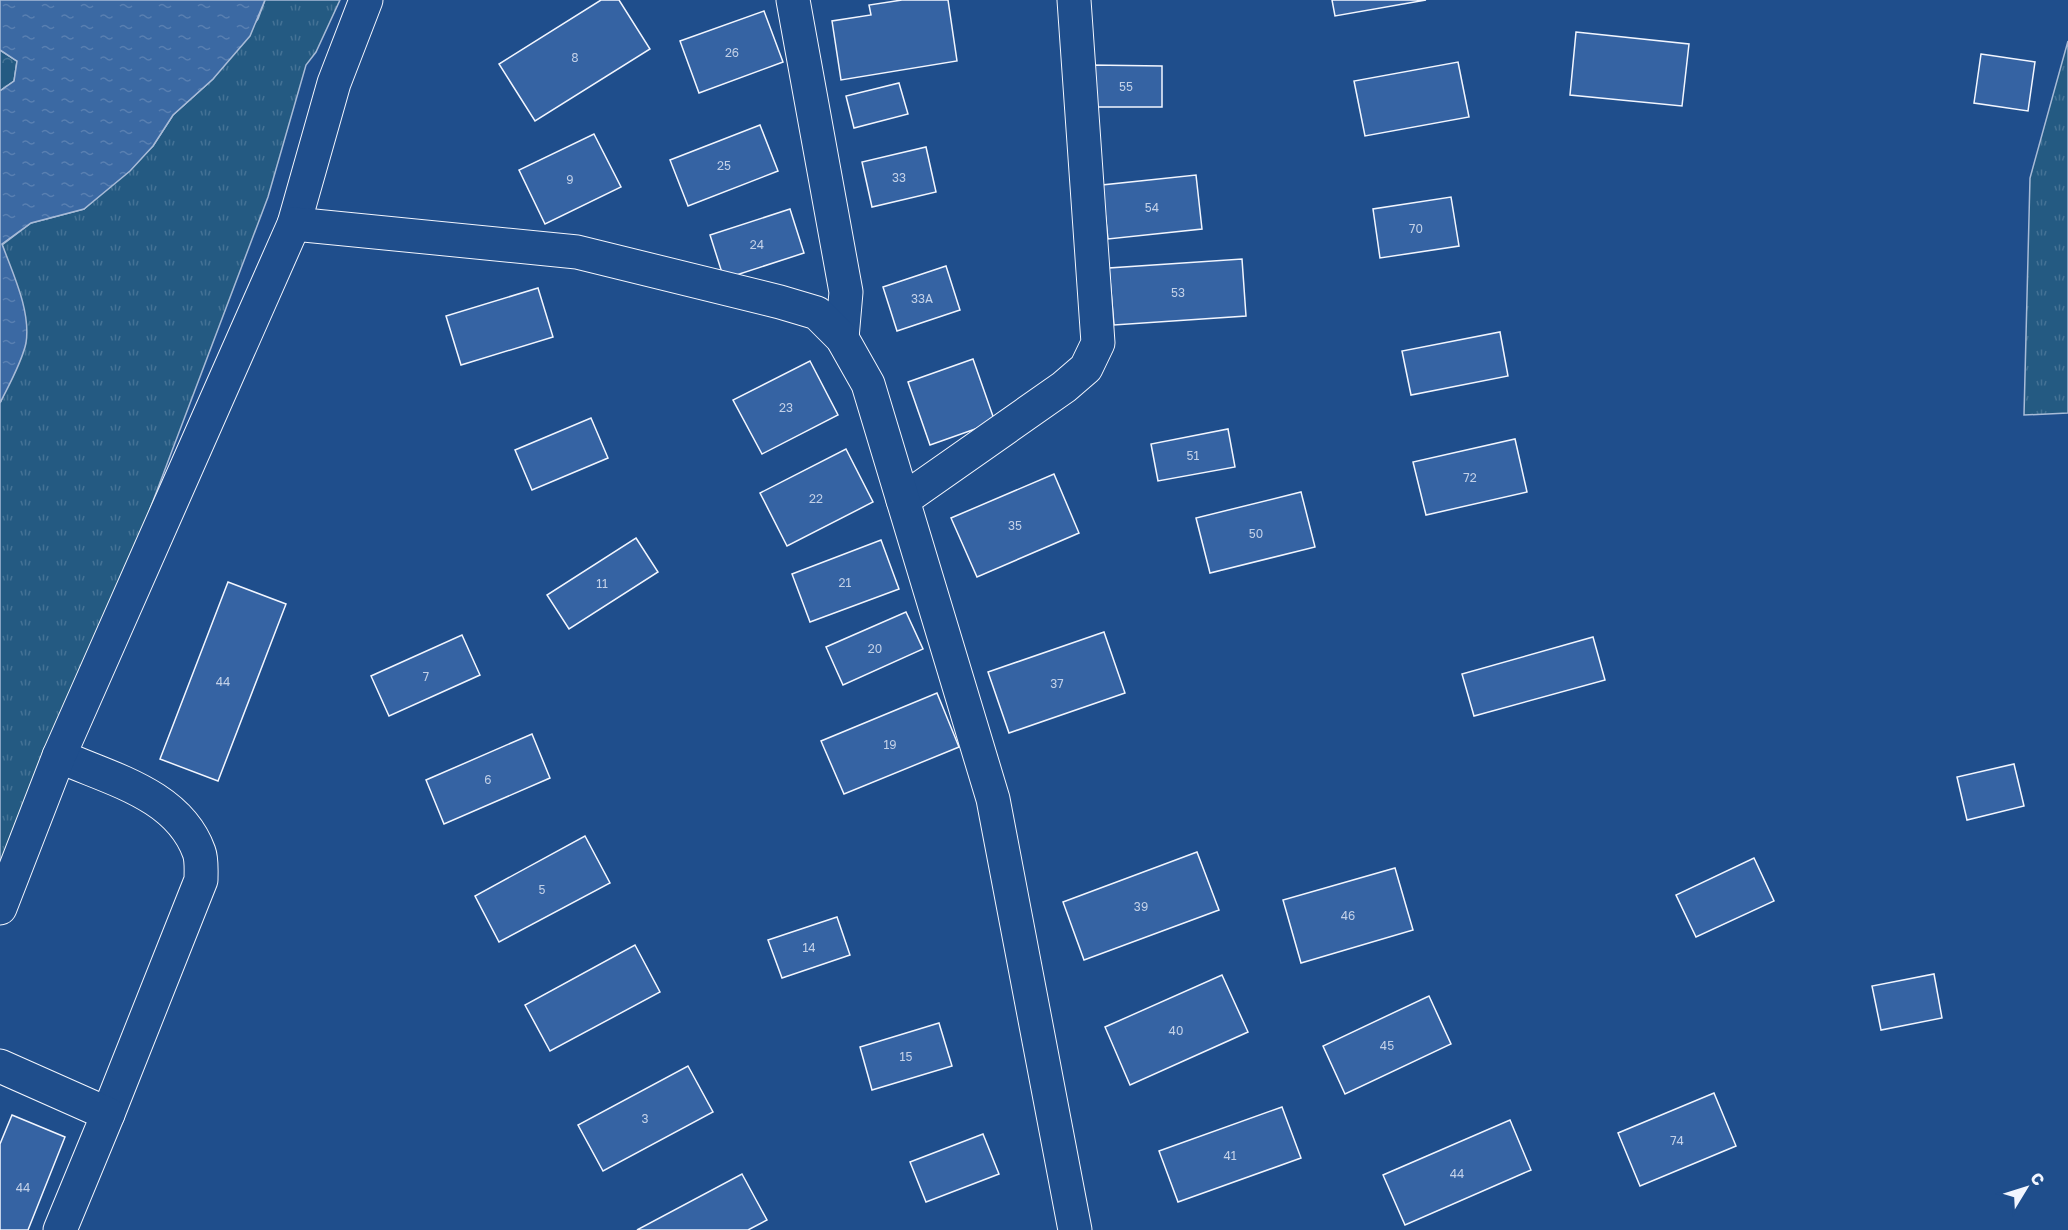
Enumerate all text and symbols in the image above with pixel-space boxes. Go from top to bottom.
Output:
house number: 26 [725,45,739,60]
house number: 8 [571,50,579,65]
house number: 55 [1119,79,1133,94]
house number: 25 [717,158,731,173]
house number: 33 [892,170,906,185]
house number: 9 [566,172,574,187]
house number: 54 [1145,200,1159,215]
house number: 70 [1409,221,1423,236]
house number: 24 [750,237,764,252]
house number: 53 [1171,285,1185,300]
house number: 33А [911,291,933,306]
house number: 23 [779,400,793,415]
house number: 51 [1187,448,1200,463]
house number: 72 [1463,470,1477,485]
house number: 22 [809,491,823,506]
house number: 35 [1008,518,1022,533]
house number: 50 [1249,526,1263,541]
house number: 21 [839,575,852,590]
house number: 11 [596,576,608,591]
house number: 20 [868,641,882,656]
house number: 7 [423,669,429,684]
house number: 44 [216,674,230,689]
house number: 37 [1050,676,1064,691]
house number: 19 [883,737,897,752]
house number: 6 [484,772,492,787]
house number: 5 [539,882,546,897]
house number: 39 [1134,899,1148,914]
house number: 46 [1341,908,1355,923]
house number: 14 [802,940,816,955]
house number: 40 [1169,1023,1183,1038]
house number: 45 [1380,1038,1394,1053]
house number: 15 [900,1049,912,1064]
house number: 3 [641,1111,649,1126]
house number: 74 [1670,1133,1684,1148]
house number: 41 [1223,1148,1237,1163]
north arrow [1996,1158,2056,1218]
house number: 44 [1450,1166,1464,1181]
text: С [2026,1168,2049,1189]
house number: 44 [16,1180,30,1195]

